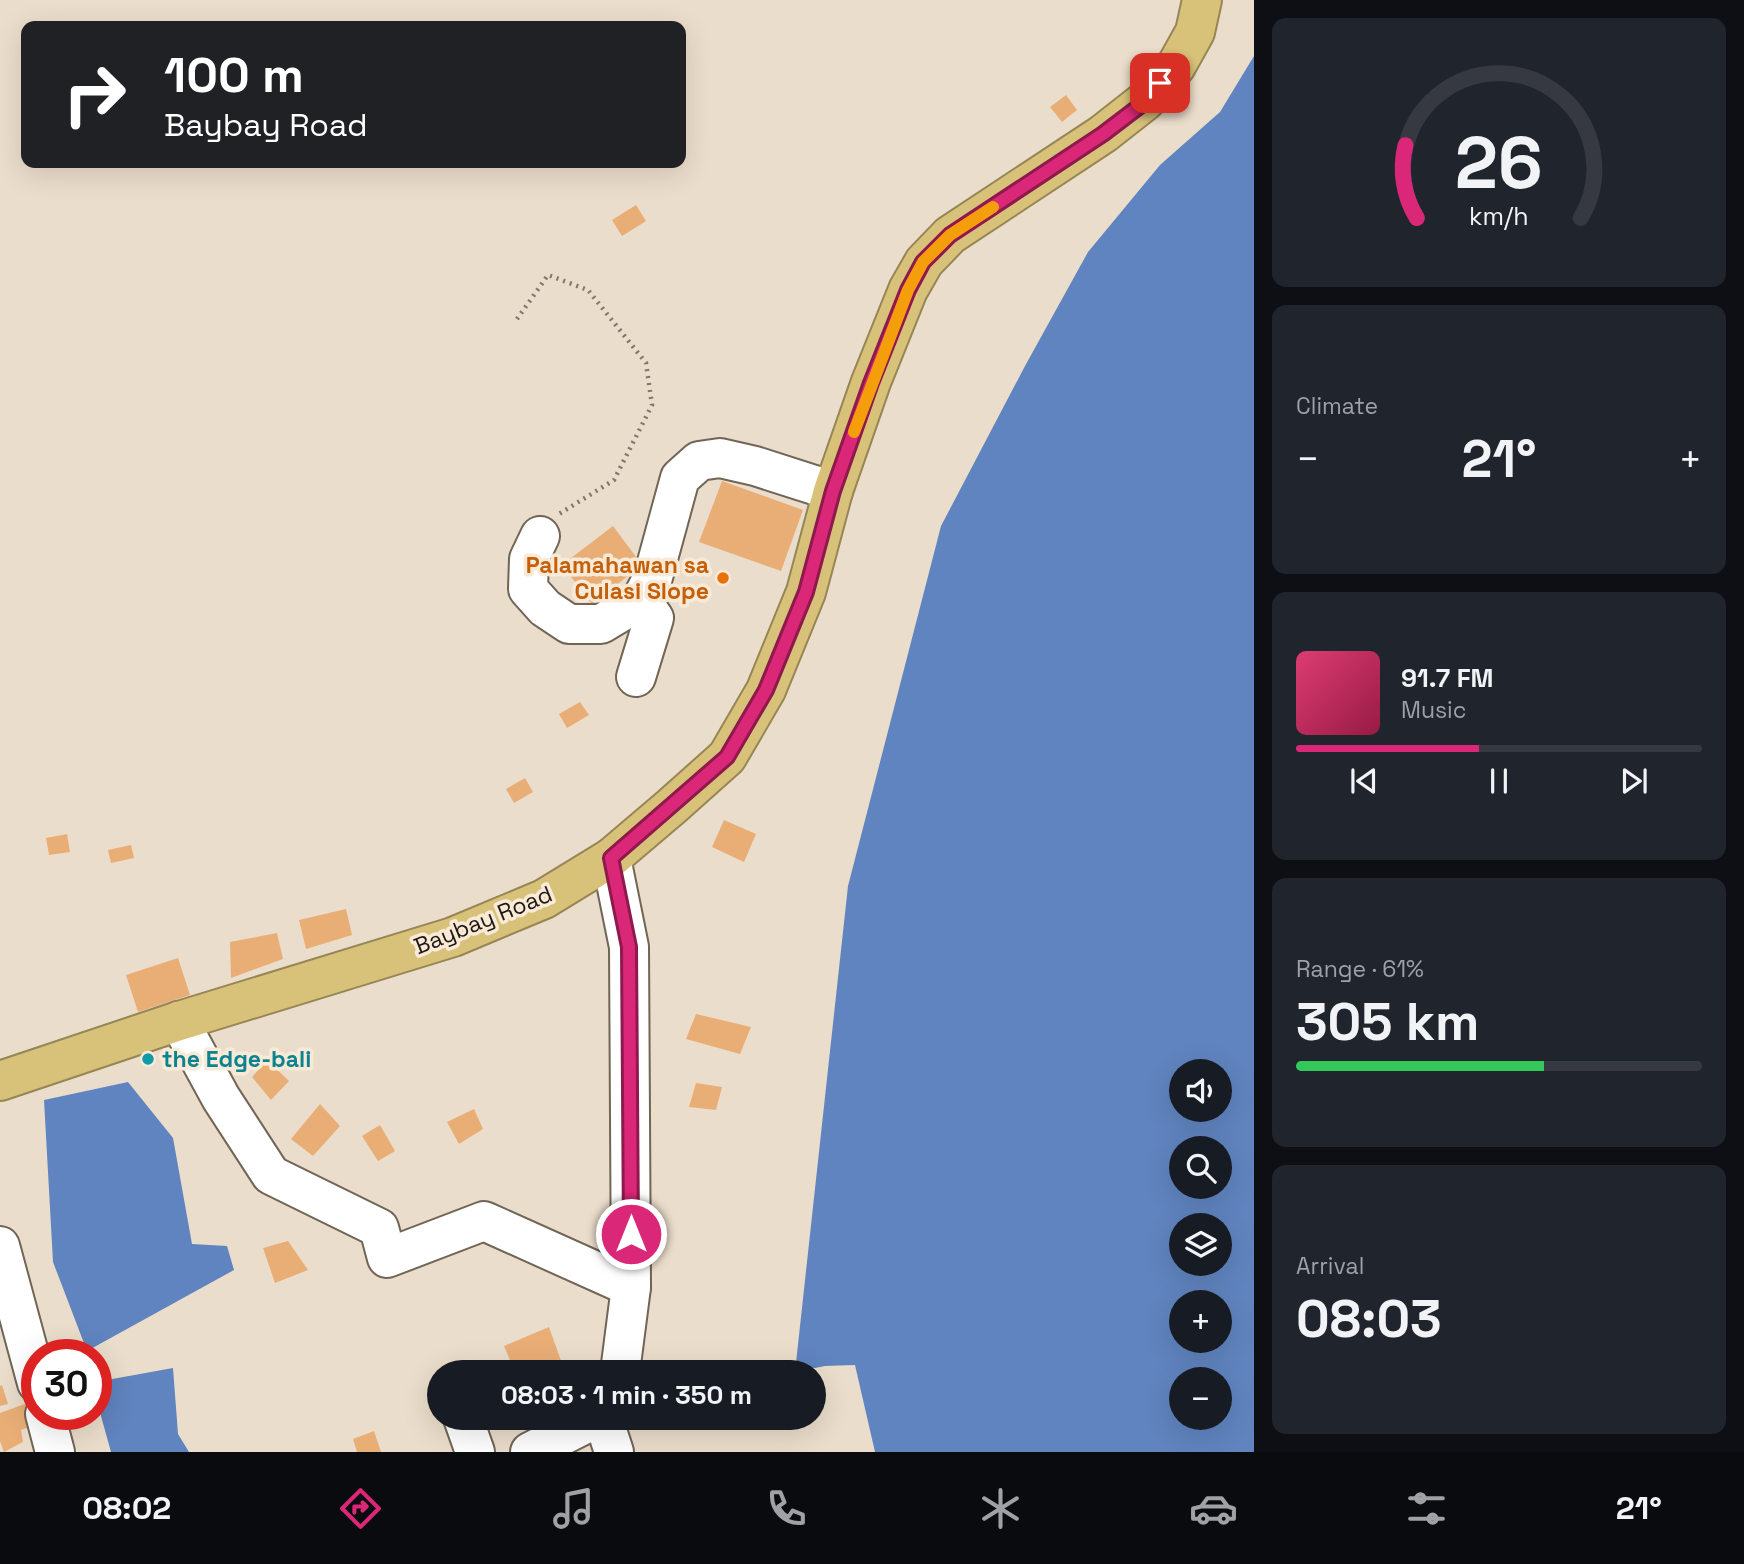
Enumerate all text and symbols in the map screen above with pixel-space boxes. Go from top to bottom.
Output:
text: 100 m [164,44,304,106]
icon: right [49,49,140,140]
pin [1130,53,1190,113]
icon: arrive [1141,64,1179,102]
text: Baybay Road [164,105,368,145]
text: 26 [1455,117,1543,210]
text: km/h [1469,200,1529,232]
text: Climate [1296,391,1378,421]
text: 21° [1462,426,1536,492]
text: − [1296,435,1320,483]
text: + [1678,435,1702,483]
place label: Palamahawan sa Culasi Slope [526,550,709,606]
marker: Palamahawan sa Culasi Slope [715,570,731,586]
text: 91.7 FM [1401,661,1494,695]
text: Music [1401,695,1466,725]
icon: previous [1345,762,1383,800]
icon: pause [1480,762,1518,800]
icon: next [1615,762,1653,800]
street label: Baybay Road [410,879,556,961]
text: Range · 61% [1296,954,1424,984]
text: 305 km [1296,989,1479,1055]
place label: the Edge-bali [162,1044,311,1074]
marker: the Edge-bali [140,1051,156,1067]
map controls [1169,1059,1232,1430]
button: sound [1169,1059,1232,1122]
button: search [1169,1136,1232,1199]
position arrow [594,1197,668,1271]
button: layers [1169,1213,1232,1276]
text: Arrival [1296,1251,1364,1281]
text: 08:03 [1296,1286,1442,1352]
button: + [1169,1290,1232,1353]
speed limit sign: 30 [21,1339,112,1430]
button: − [1169,1367,1232,1430]
text: 08:03 · 1 min · 350 m [501,1378,752,1412]
icon: directions [336,1484,385,1533]
icon: music [549,1484,598,1533]
icon: phone [762,1484,811,1533]
icon: climate [976,1484,1025,1533]
icon: car [1189,1484,1238,1533]
icon: filters [1402,1484,1451,1533]
text: 08:02 [82,1488,171,1528]
text: 21° [1616,1488,1662,1528]

